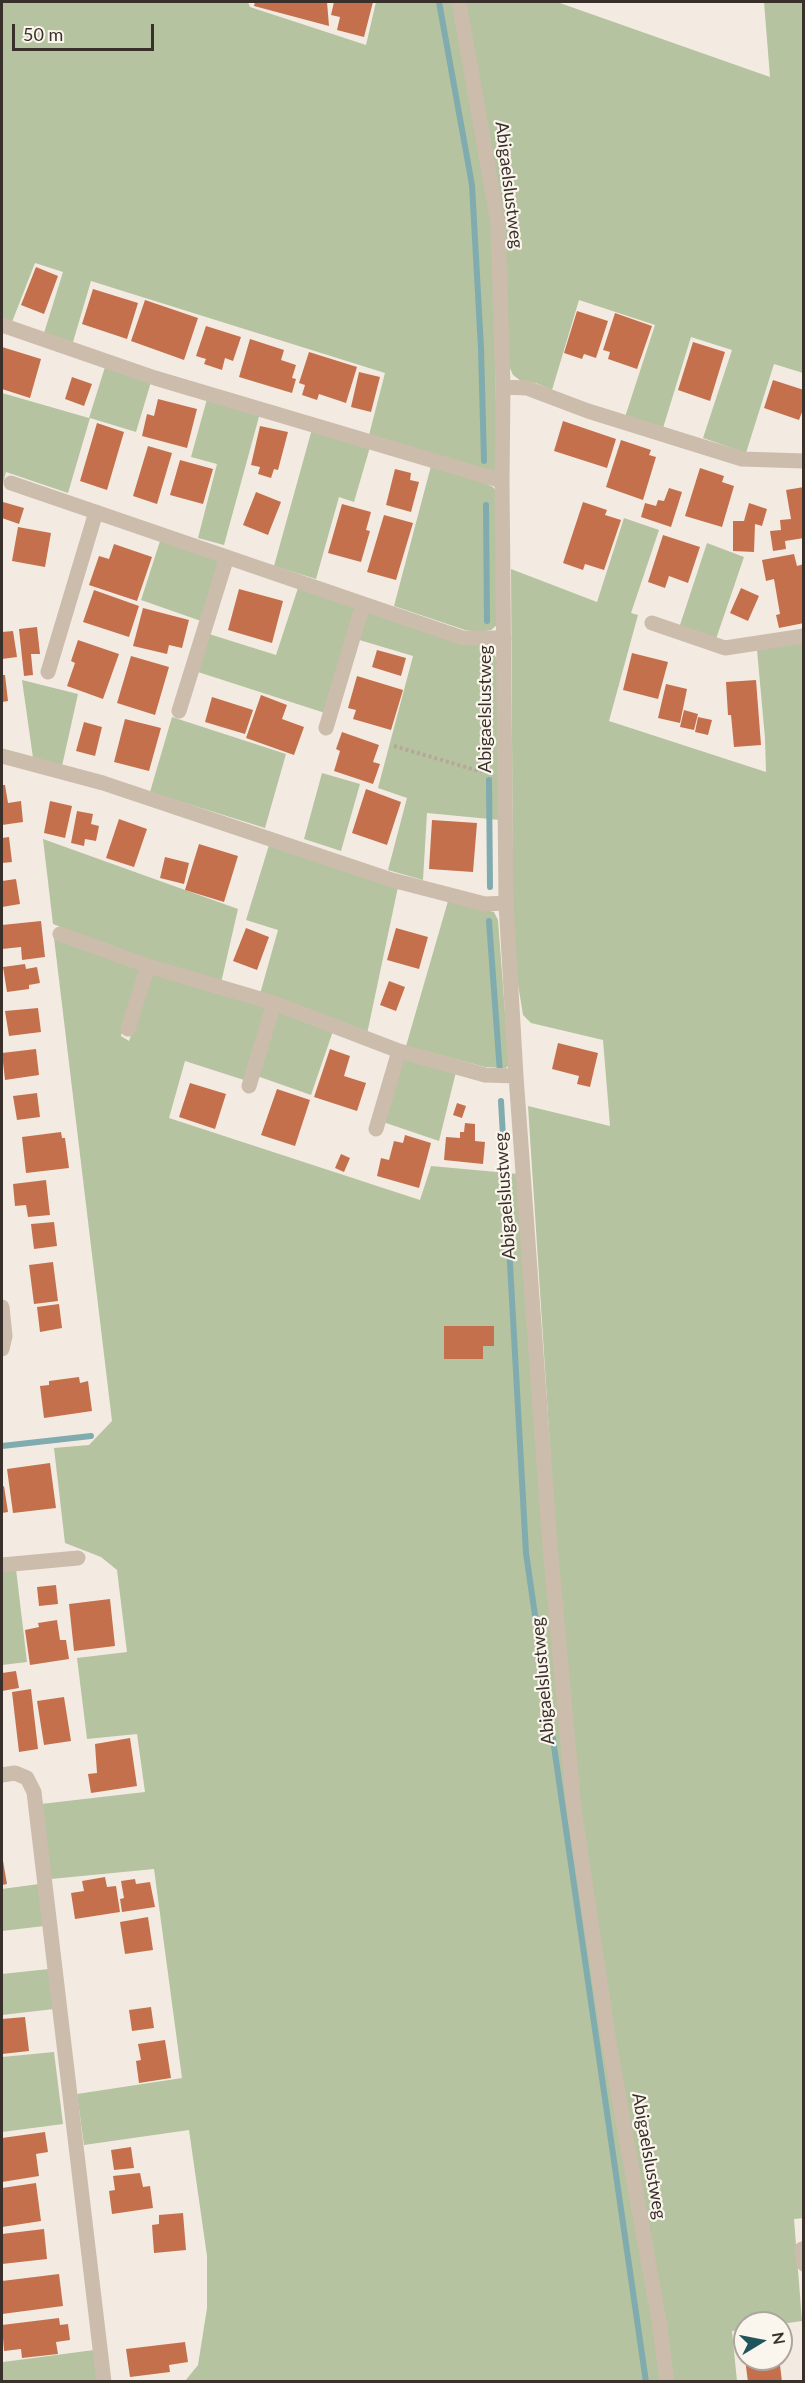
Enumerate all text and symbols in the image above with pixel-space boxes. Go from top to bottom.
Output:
scale bar [15,12,158,50]
text: 50 m [23,23,63,45]
street label: Abigaelslustweg [490,120,528,250]
street label: Abigaelslustweg [474,645,496,773]
street label: Abigaelslustweg [490,1131,520,1261]
street label: Abigaelslustweg [527,1616,559,1746]
street label: Abigaelslustweg [627,2091,671,2221]
north arrow [733,2311,793,2371]
text: N [769,2330,790,2346]

